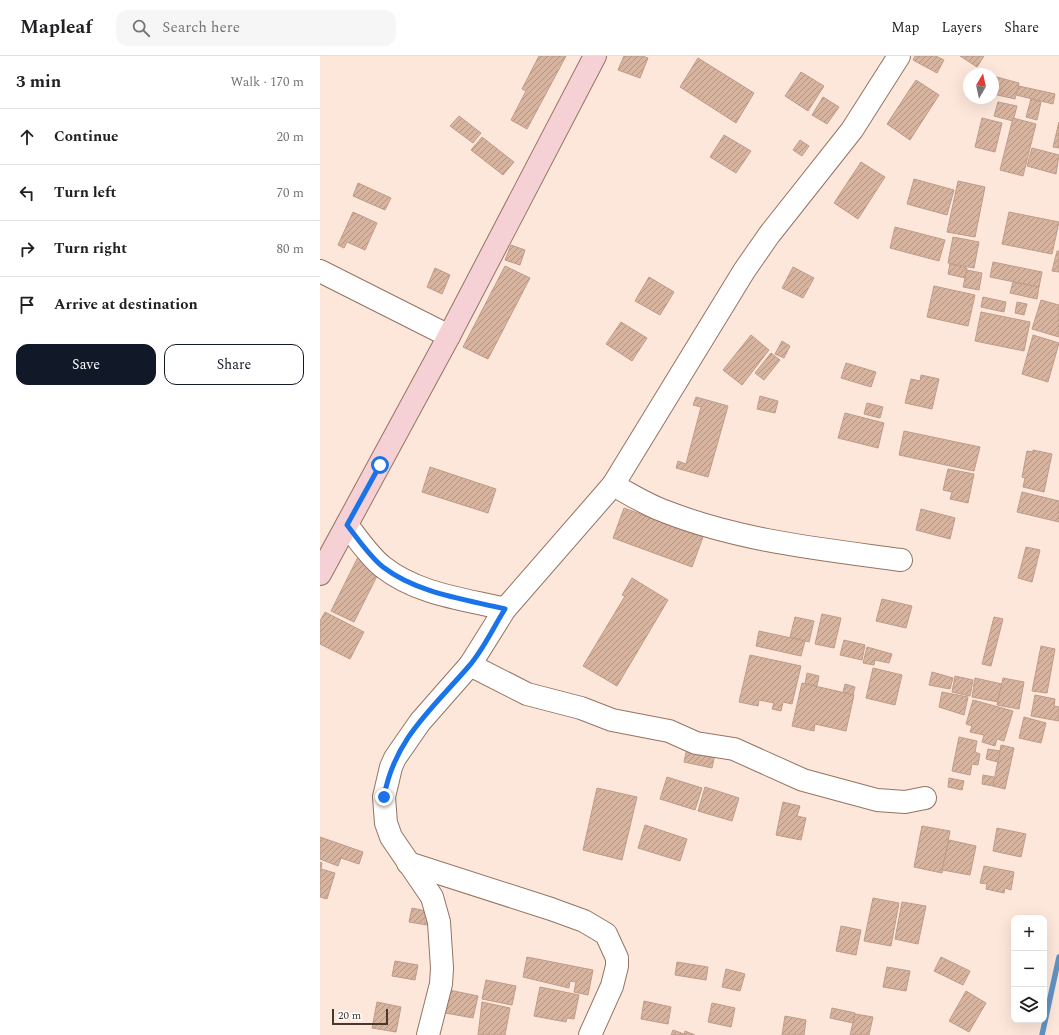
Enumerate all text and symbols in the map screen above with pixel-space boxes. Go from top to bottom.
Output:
search box [116,10,396,46]
text: Mapleaf [20,13,92,42]
text: Search here [162,16,240,39]
icon: search [130,17,152,39]
text: Map [891,17,920,38]
text: Layers [942,17,982,38]
text: Share [1004,17,1039,38]
north arrow [963,68,999,104]
text: 3 min [16,69,61,95]
text: Walk · 170 m [230,72,304,92]
text: Continue [54,125,119,148]
icon: ahead [16,126,38,148]
text: 20 m [277,127,304,147]
text: Turn left [54,181,116,204]
icon: left [16,182,38,204]
text: 70 m [277,183,304,203]
text: Turn right [54,237,127,260]
icon: right [16,238,38,260]
text: 80 m [277,239,304,259]
text: Arrive at destination [54,293,198,316]
icon: arrive [16,294,38,316]
button: Save [16,344,156,385]
button: Share [164,344,304,385]
route start [371,456,389,474]
route end [375,788,393,806]
map controls [1011,915,1047,1023]
button: + [1011,915,1047,951]
button: − [1011,951,1047,987]
button: layers [1011,987,1047,1023]
scale bar [332,1007,388,1026]
text: 20 m [338,1007,361,1024]

